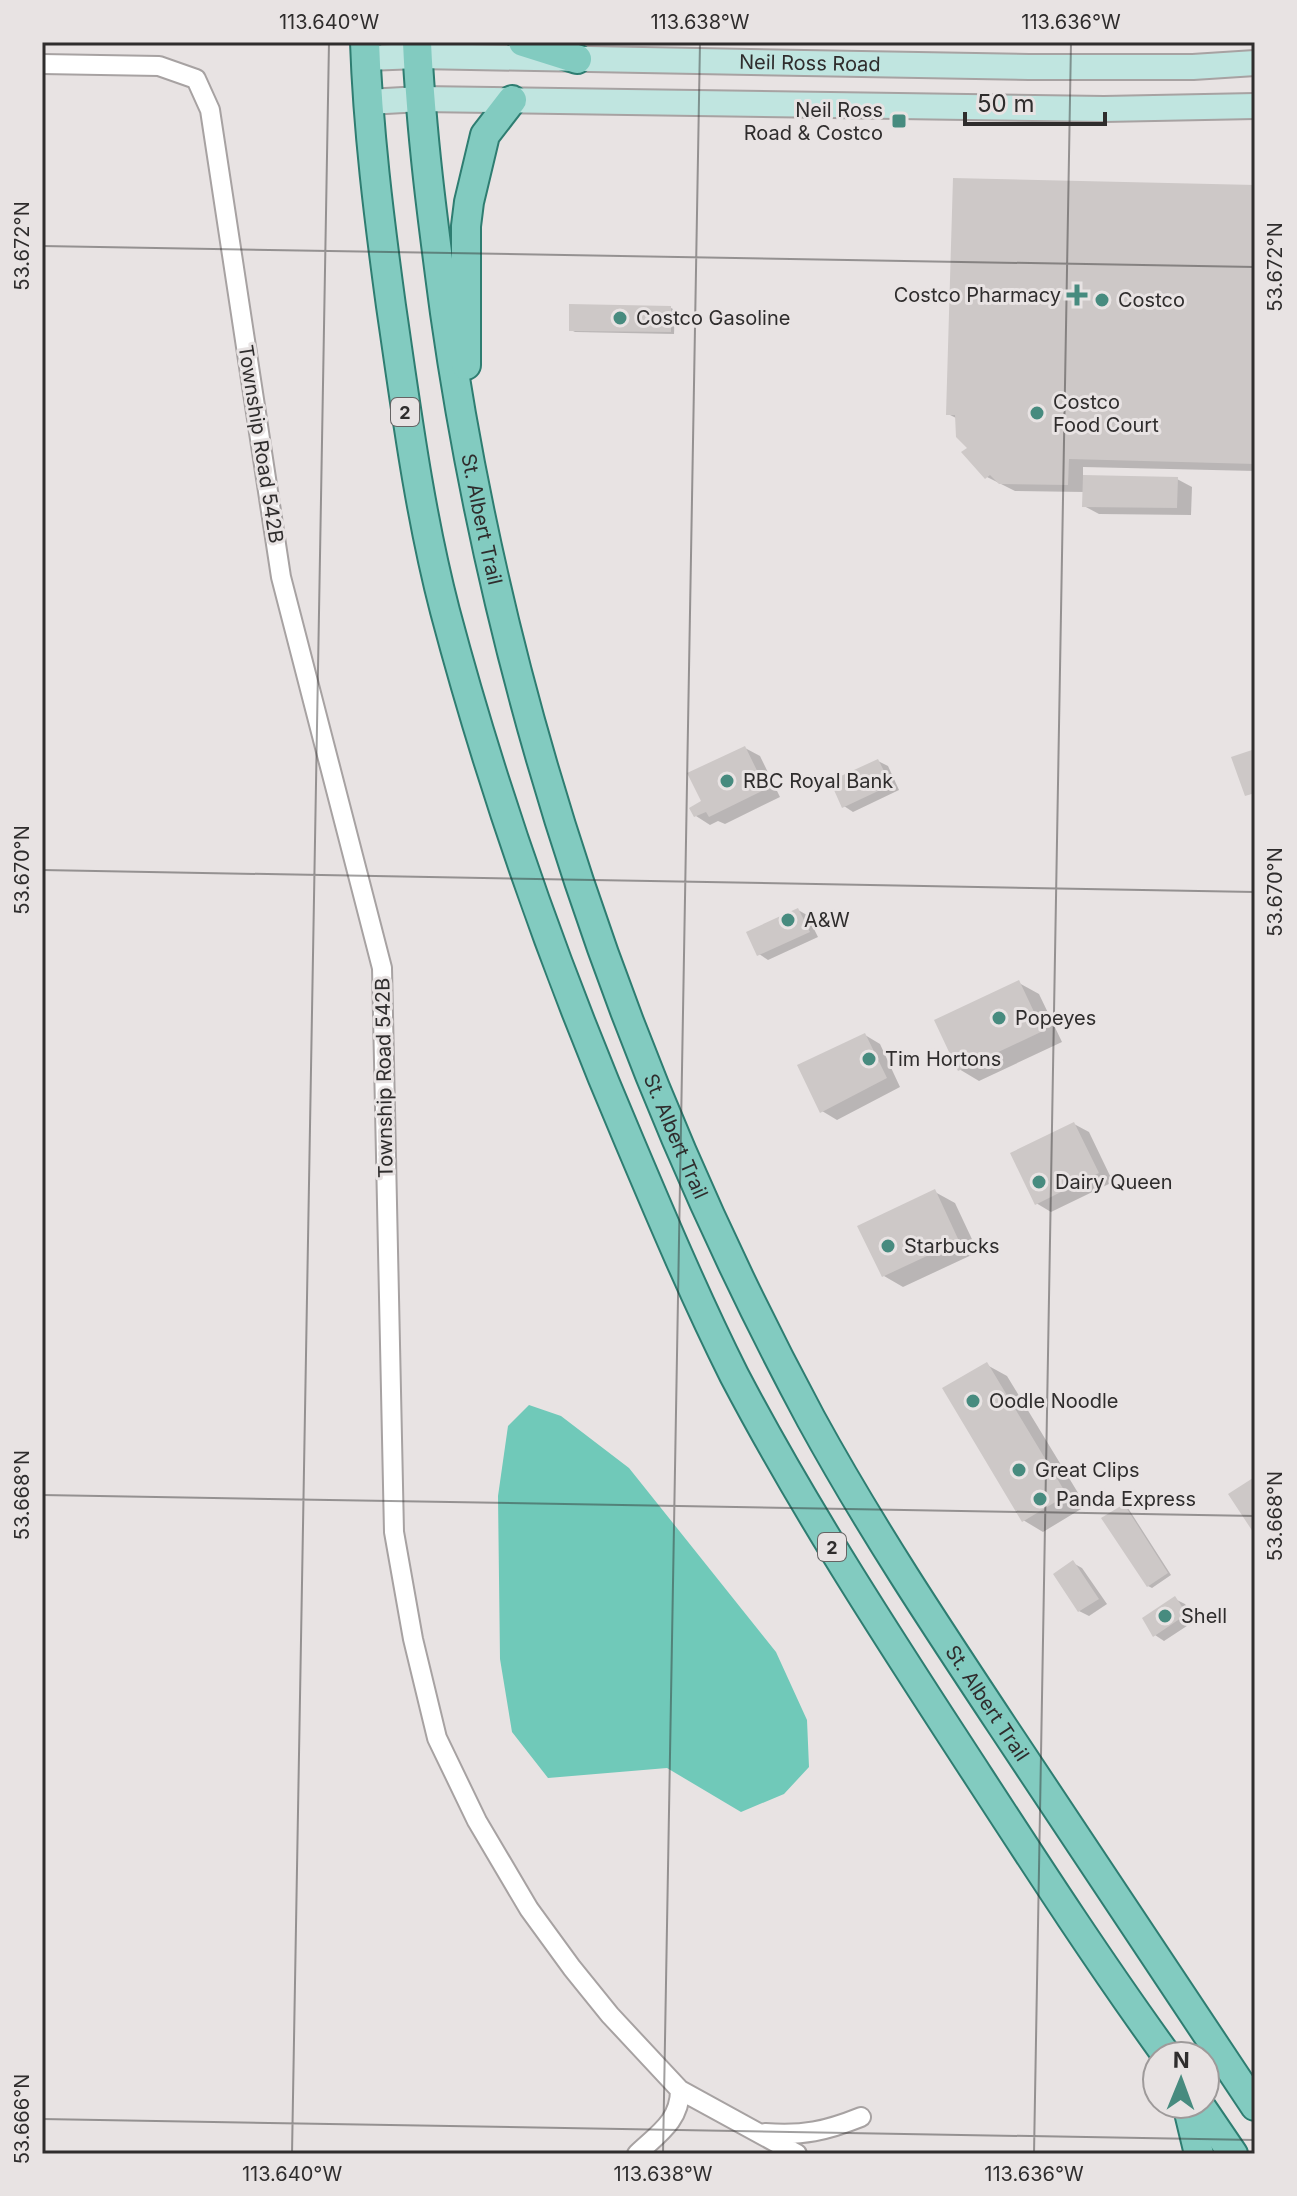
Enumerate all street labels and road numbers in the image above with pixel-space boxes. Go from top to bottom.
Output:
street label: Neil Ross Road [739,50,881,76]
street label: Township Road 542B [233,343,289,545]
road number: 2 [391,398,419,426]
street label: St. Albert Trail [456,452,507,587]
street label: Township Road 542B [370,978,398,1178]
street label: St. Albert Trail [639,1070,713,1203]
road number: 2 [818,1533,846,1561]
street label: St. Albert Trail [940,1641,1034,1766]

